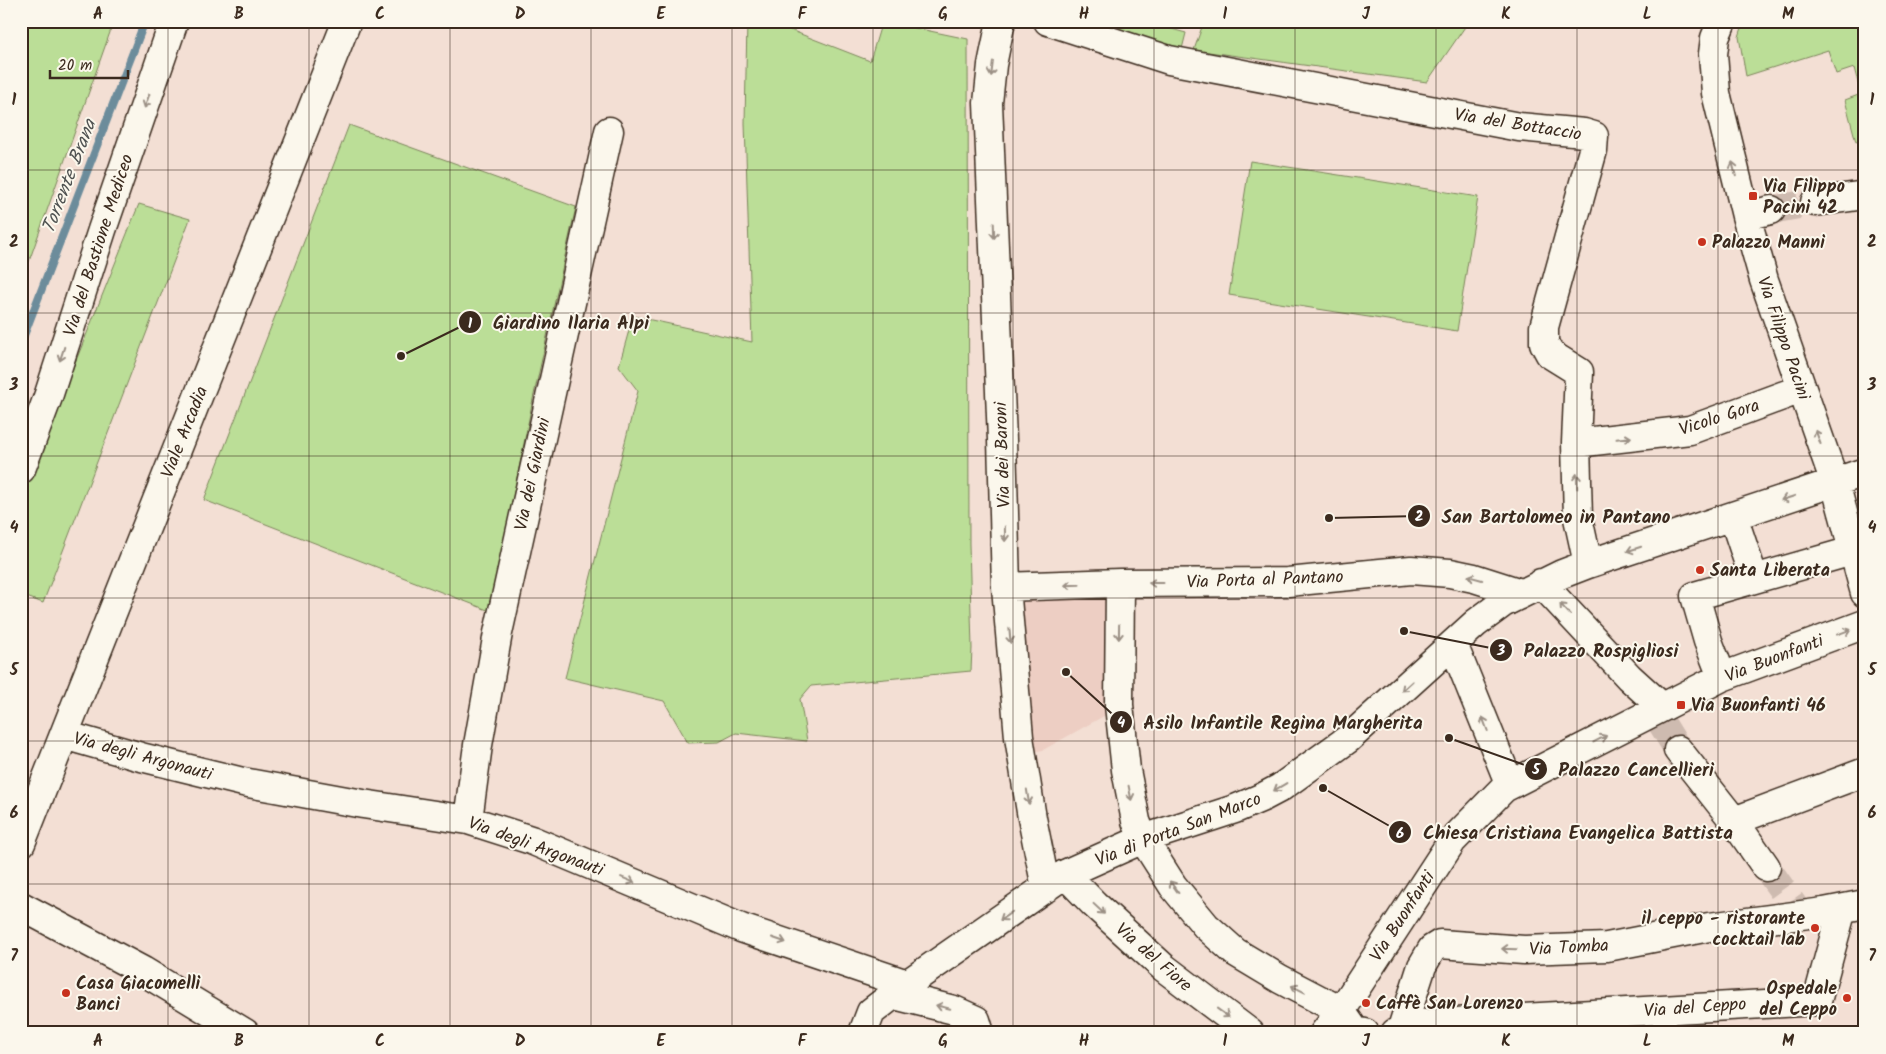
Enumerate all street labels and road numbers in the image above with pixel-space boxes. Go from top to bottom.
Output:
street label: Via del Bottaccio [1452,101,1584,150]
street label: Via del Bastione Mediceo [56,151,143,340]
street label: Via Filippo Pacini [1748,273,1818,405]
street label: Viale Arcadia [154,382,217,483]
street label: Vicolo Gora [1675,392,1764,445]
street label: Via dei Baroni [987,401,1020,508]
street label: Via dei Giardini [507,414,560,534]
street label: Via Porta al Pantano [1186,563,1344,598]
street label: Via Buonfanti [1721,627,1829,691]
street label: Via degli Argonauti [70,725,216,790]
street label: Via di Porta San Marco [1091,785,1266,875]
street label: Via degli Argonauti [464,809,608,886]
street label: Via Buonfanti [1363,865,1444,968]
street label: Via del Fiore [1108,916,1198,1000]
street label: Via Tomba [1529,932,1610,965]
street label: Via del Ceppo [1643,990,1747,1027]

